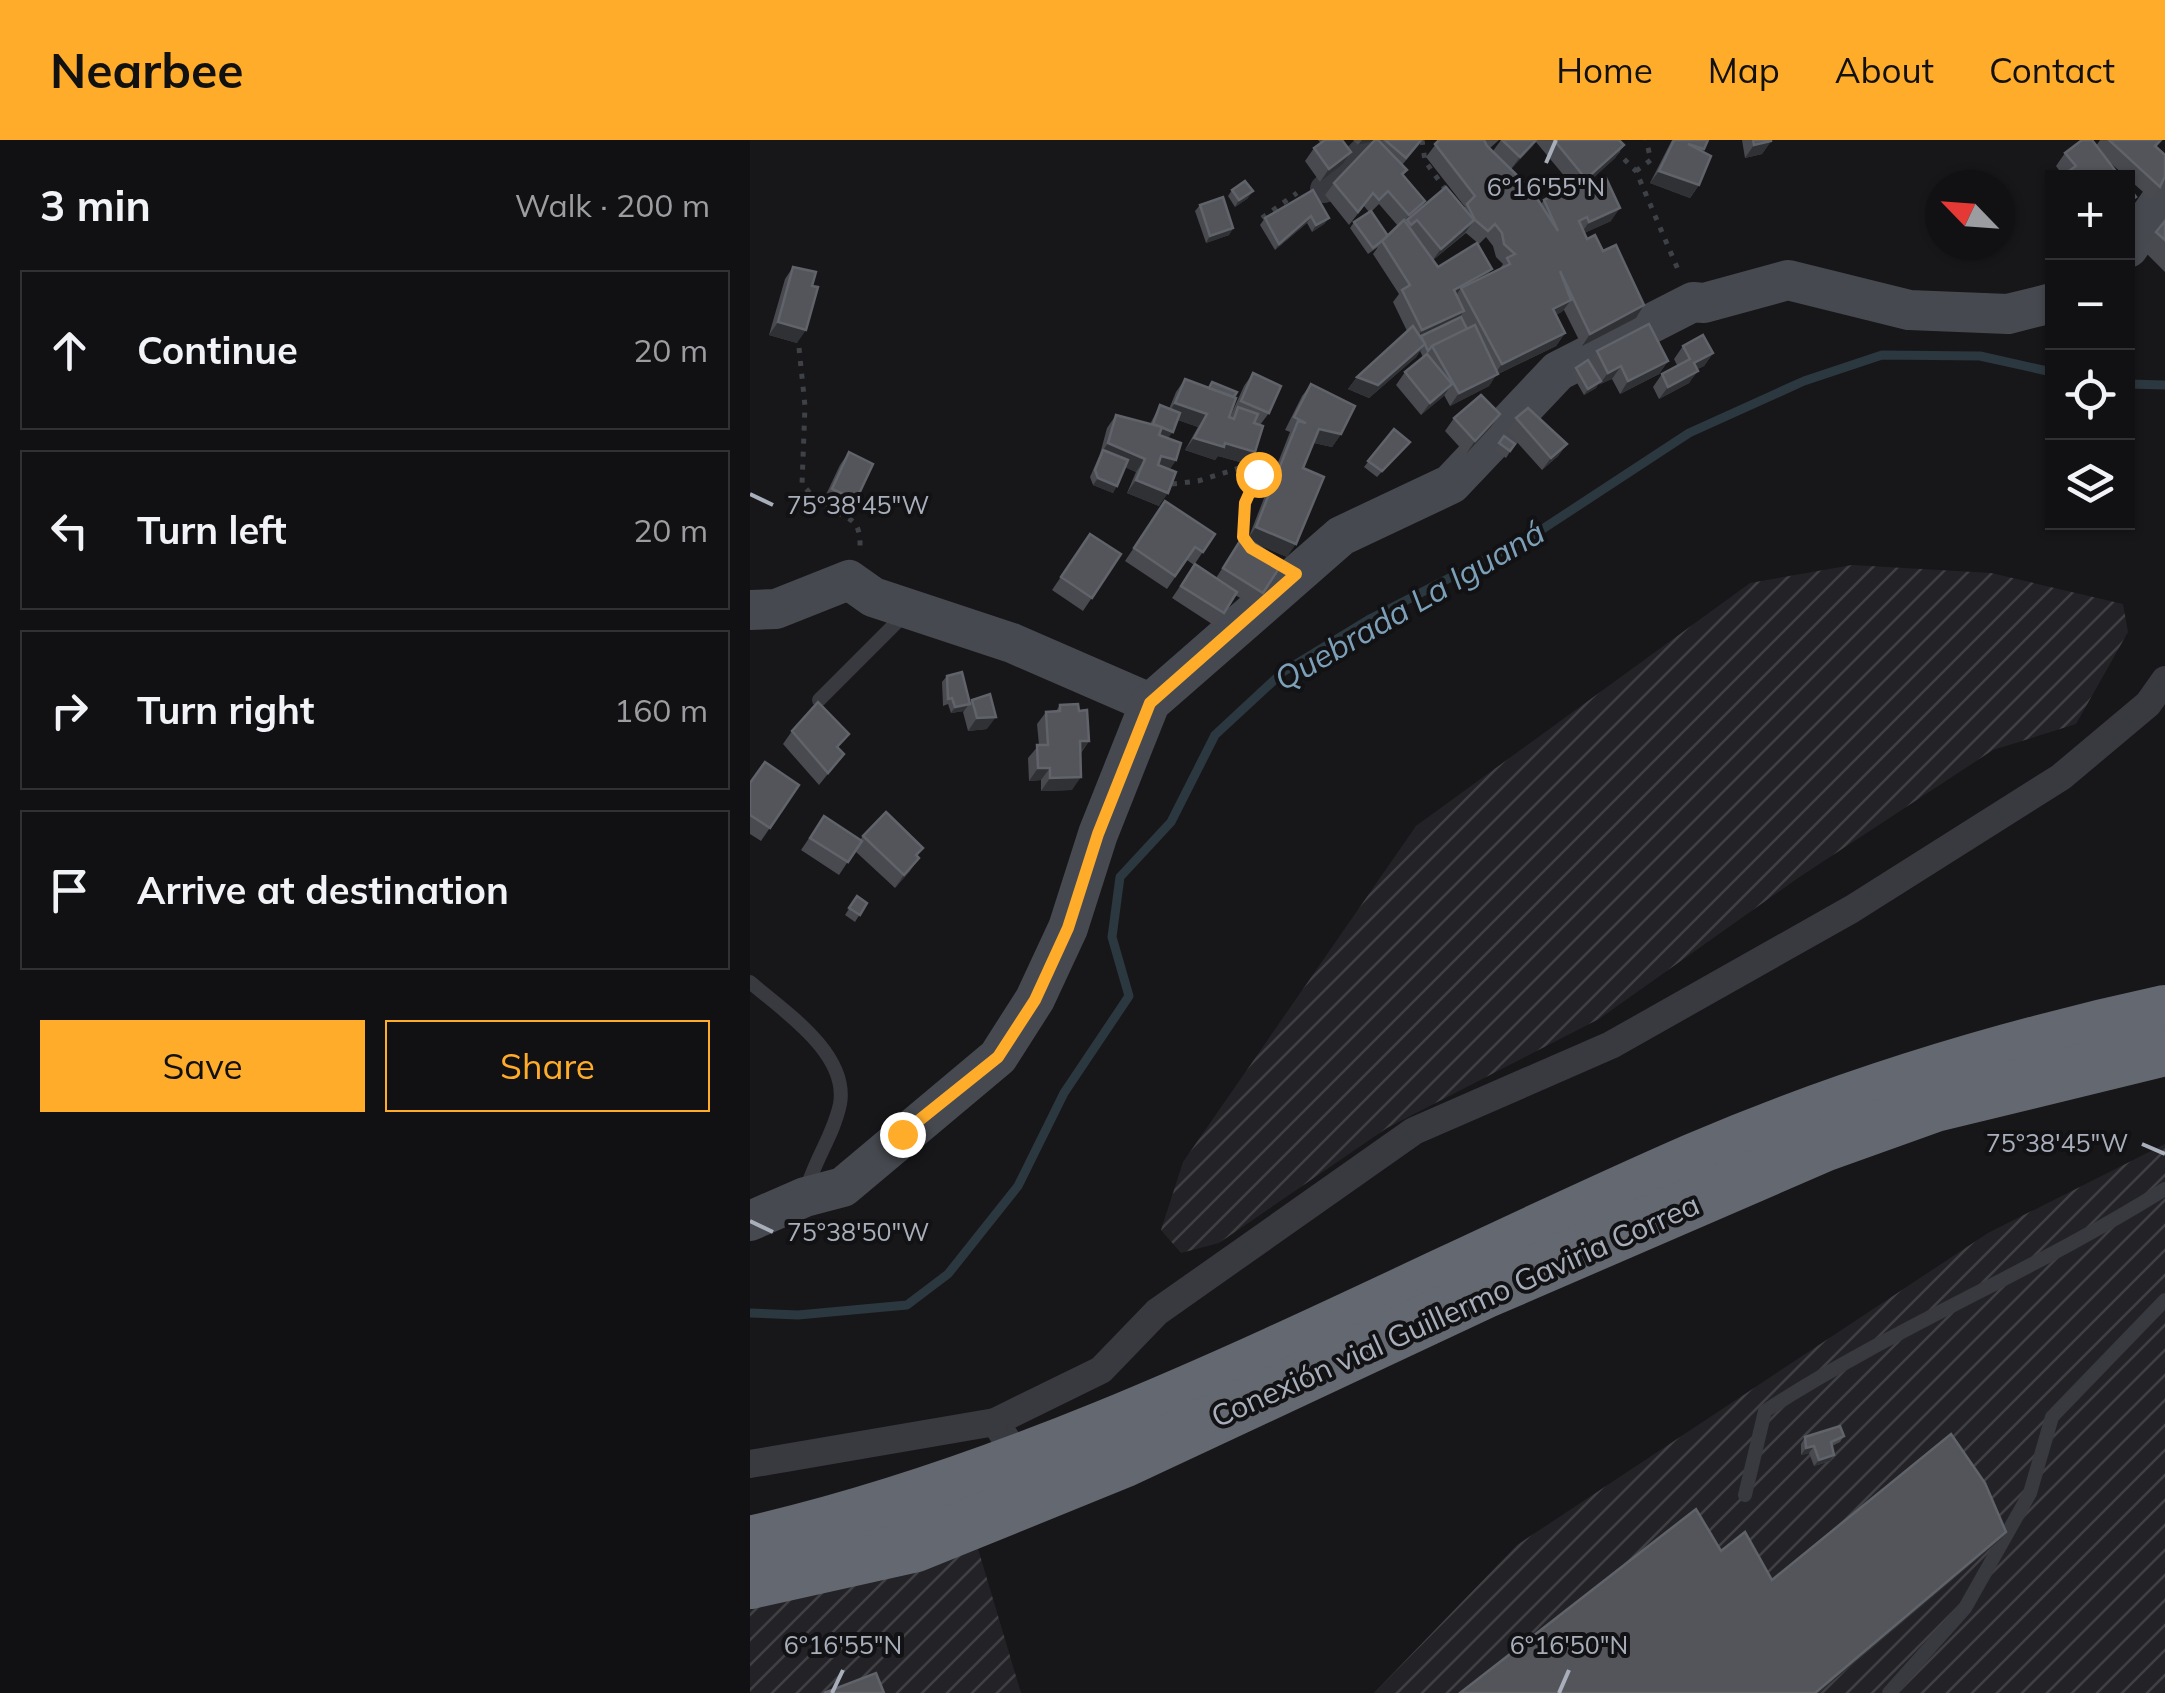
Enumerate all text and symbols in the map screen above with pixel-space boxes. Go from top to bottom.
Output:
text: Nearbee [50,40,244,100]
text: Home [1556,48,1653,92]
text: Map [1708,48,1780,92]
text: About [1835,48,1934,92]
text: Contact [1989,48,2115,92]
north arrow [1925,170,2015,260]
map controls [2045,170,2135,530]
button: + [2045,170,2135,260]
text: 6°16'55"N [1487,171,1605,202]
text: 3 min [40,179,151,232]
text: Walk · 200 m [515,185,710,225]
button: − [2045,260,2135,350]
icon: ahead [42,323,97,378]
text: Continue [137,326,298,374]
text: 20 m [633,330,708,370]
button: locate [2045,350,2135,440]
button: layers [2045,440,2135,530]
route start [1236,452,1282,498]
text: 75°38'45"W [787,489,929,520]
icon: left [42,503,97,558]
text: Turn left [137,506,287,554]
text: 20 m [633,510,708,550]
water label: Quebrada La Iguaná [1267,511,1551,699]
icon: right [42,683,97,738]
text: Turn right [137,686,314,734]
text: 160 m [614,690,708,730]
icon: arrive [42,863,97,918]
text: Arrive at destination [137,866,509,914]
button: Save [40,1020,365,1112]
button: Share [385,1020,710,1112]
route end [880,1112,926,1158]
text: 75°38'45"W [1986,1127,2128,1158]
street label: Conexión vial Guillermo Gaviria Correa [1205,1185,1705,1435]
text: 75°38'50"W [787,1216,929,1247]
text: 6°16'55"N [784,1629,902,1660]
text: 6°16'50"N [1510,1629,1628,1660]

